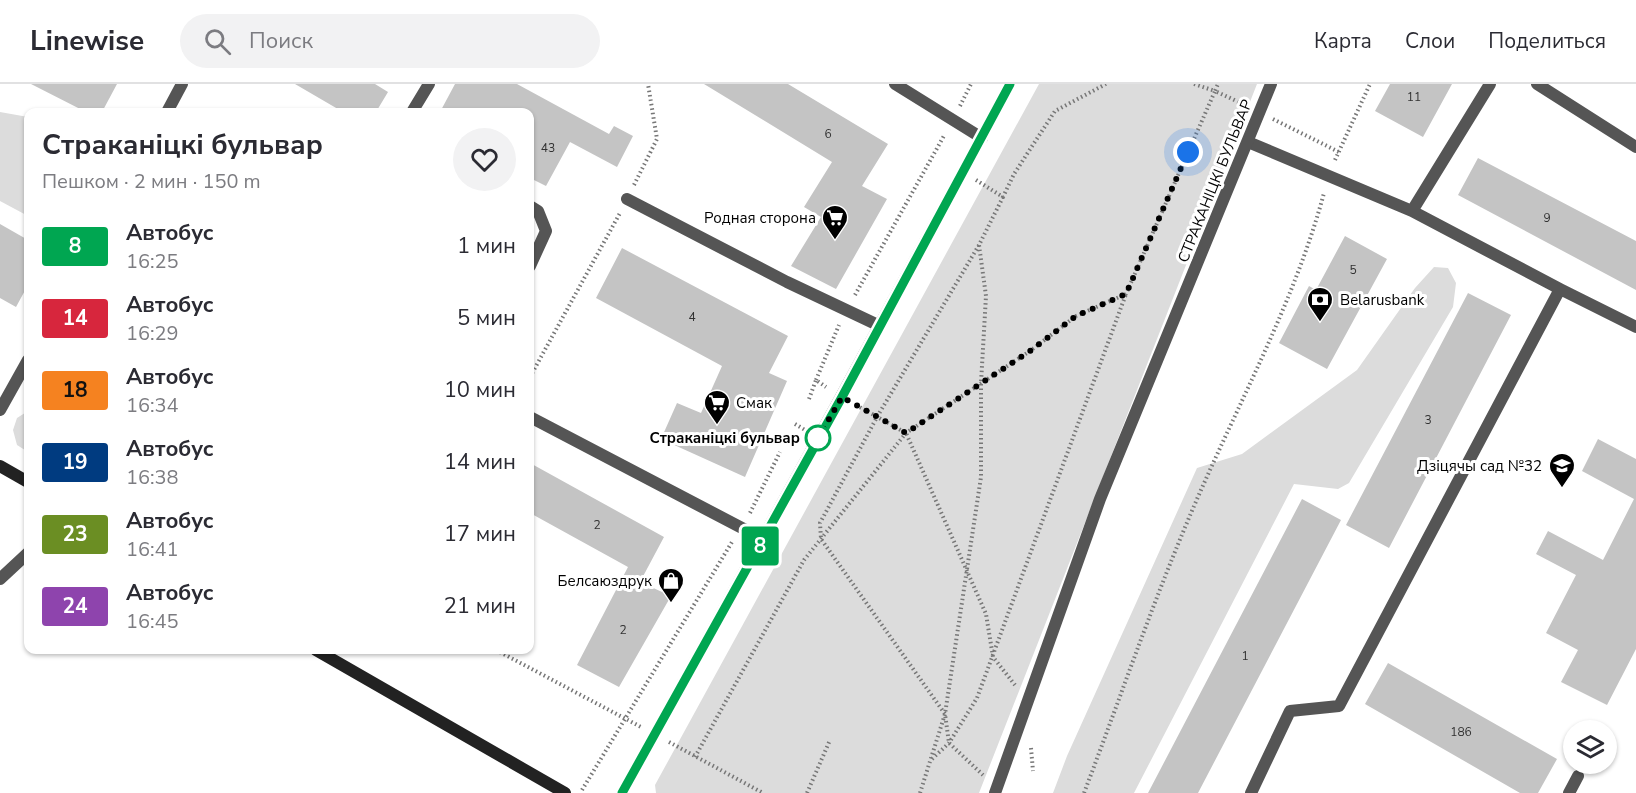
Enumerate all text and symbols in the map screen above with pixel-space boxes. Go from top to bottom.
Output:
search box [180,14,600,68]
text: Linewise [30,22,144,60]
icon: search [201,25,234,58]
text: Поиск [249,26,313,56]
text: Карта [1314,27,1372,55]
text: Слои [1405,27,1455,55]
text: Поделиться [1488,27,1606,55]
house number: 11 [1407,89,1421,105]
street label: СТРАКАНІЦКІ БУЛЬВАР [1173,96,1257,265]
text: Страканіцкі бульвар [42,126,323,164]
house number: 6 [824,126,832,142]
button: heart [453,128,516,191]
your location [1173,137,1203,167]
house number: 43 [541,140,555,156]
text: Пешком · 2 мин · 150 m [42,168,261,195]
supermarket icon: Родная сторона [820,203,850,241]
place label: Родная сторона [704,208,816,228]
house number: 9 [1543,210,1551,226]
text: Автобус [126,218,214,248]
text: 1 мин [457,231,516,261]
text: 8 [69,232,81,260]
text: 16:25 [126,248,179,275]
house number: 5 [1349,262,1357,278]
bank icon: Belarusbank [1305,285,1335,323]
text: Автобус [126,290,214,320]
place label: Belarusbank [1340,290,1425,310]
text: 5 мин [457,303,516,333]
text: 14 [62,304,88,332]
house number: 4 [688,309,696,325]
text: 16:29 [126,320,179,347]
text: Автобус [126,362,214,392]
text: 10 мин [444,375,516,405]
text: 18 [62,376,88,404]
supermarket icon: Смак [702,388,732,426]
text: 16:34 [126,392,179,419]
place label: Смак [736,393,772,413]
house number: 3 [1424,412,1432,428]
marker: Страканіцкі бульвар [805,425,831,451]
place label: Страканіцкі бульвар [650,428,800,448]
text: Автобус [126,434,214,464]
text: 14 мин [444,447,516,477]
text: 19 [62,448,88,476]
school or university icon: Дзіцячы сад №32 [1547,451,1577,489]
place label: Дзіцячы сад №32 [1417,456,1542,476]
text: 16:38 [126,464,179,491]
text: Автобус [126,506,214,536]
house number: 2 [593,517,601,533]
text: 17 мин [444,519,516,549]
text: 23 [62,520,88,548]
line badge: 8 [740,526,780,566]
text: 8 [754,532,766,560]
text: 16:41 [126,536,179,563]
shop icon: Белсаюздрук [656,566,686,604]
place label: Белсаюздрук [558,571,652,591]
text: Автобус [126,578,214,608]
text: 21 мин [444,591,516,621]
text: 24 [62,592,88,620]
text: 16:45 [126,608,179,635]
house number: 2 [619,622,627,638]
house number: 1 [1241,648,1249,664]
map controls [1563,720,1617,774]
button: layers [1563,720,1617,774]
house number: 186 [1450,724,1472,740]

